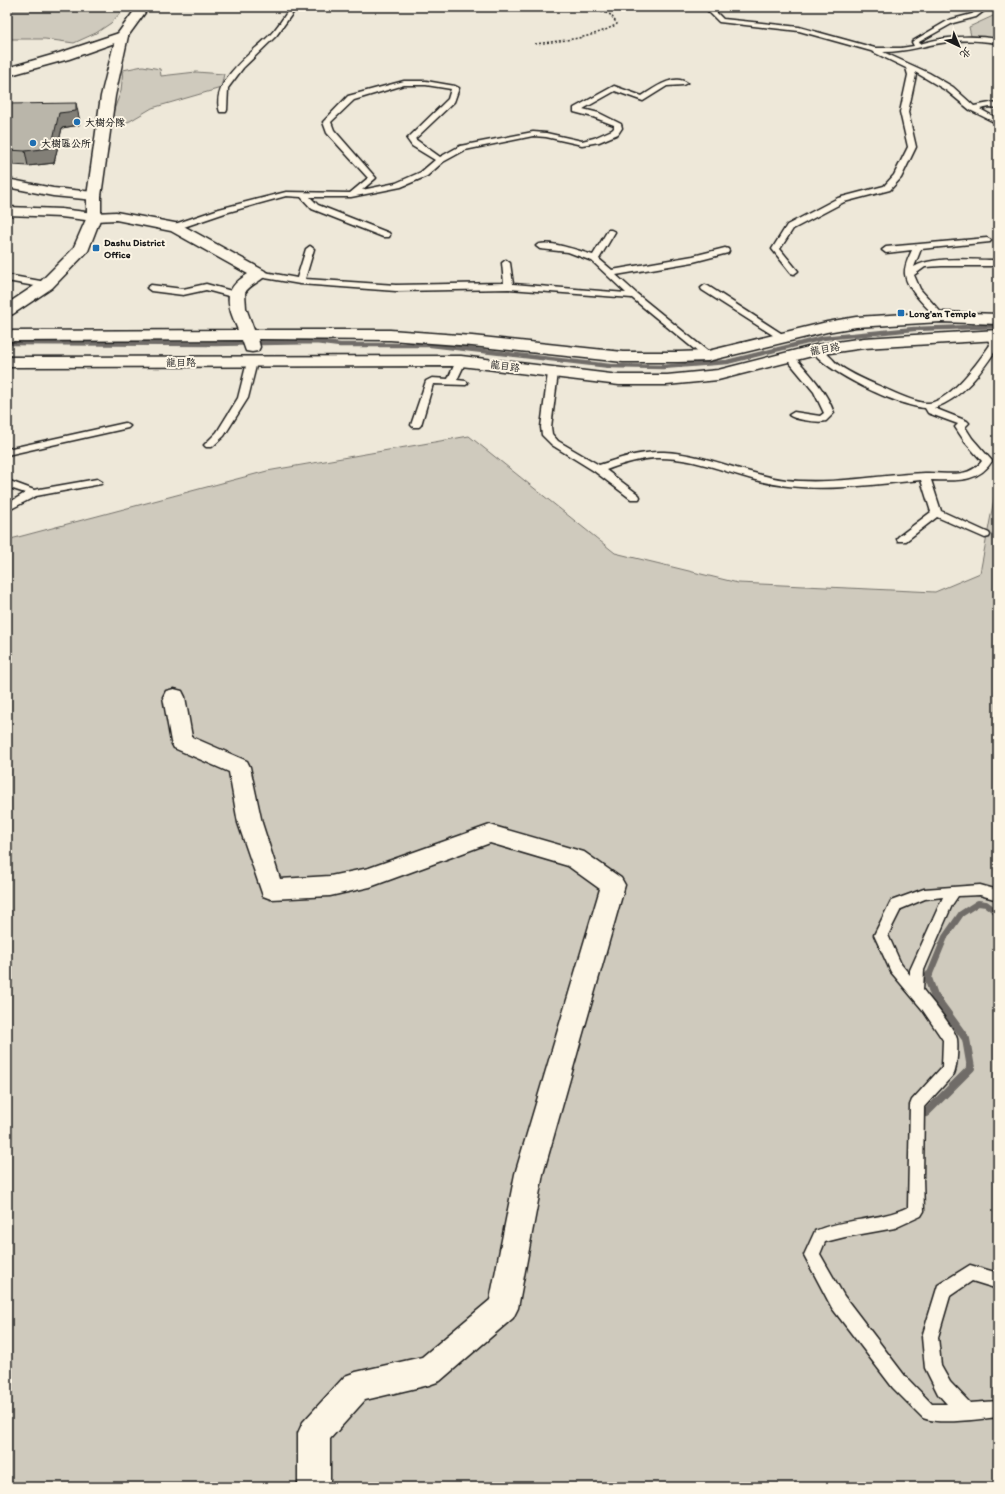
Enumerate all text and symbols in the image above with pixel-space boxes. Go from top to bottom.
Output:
north arrow [939,26,979,66]
text: 北 [957,44,974,61]
place label: 大樹分隊 [85,116,125,129]
marker: 大樹分隊 [72,117,82,127]
place label: 大樹區公所 [41,137,91,150]
marker: 大樹區公所 [28,138,38,148]
place label: Dashu District Office [104,236,165,261]
marker: Dashu District Office [91,243,101,253]
place label: Long'an Temple [909,307,976,320]
marker: Long'an Temple [896,308,906,318]
street label: 龍目路 [809,340,841,358]
street label: 龍目路 [166,356,196,369]
street label: 龍目路 [489,357,521,375]

